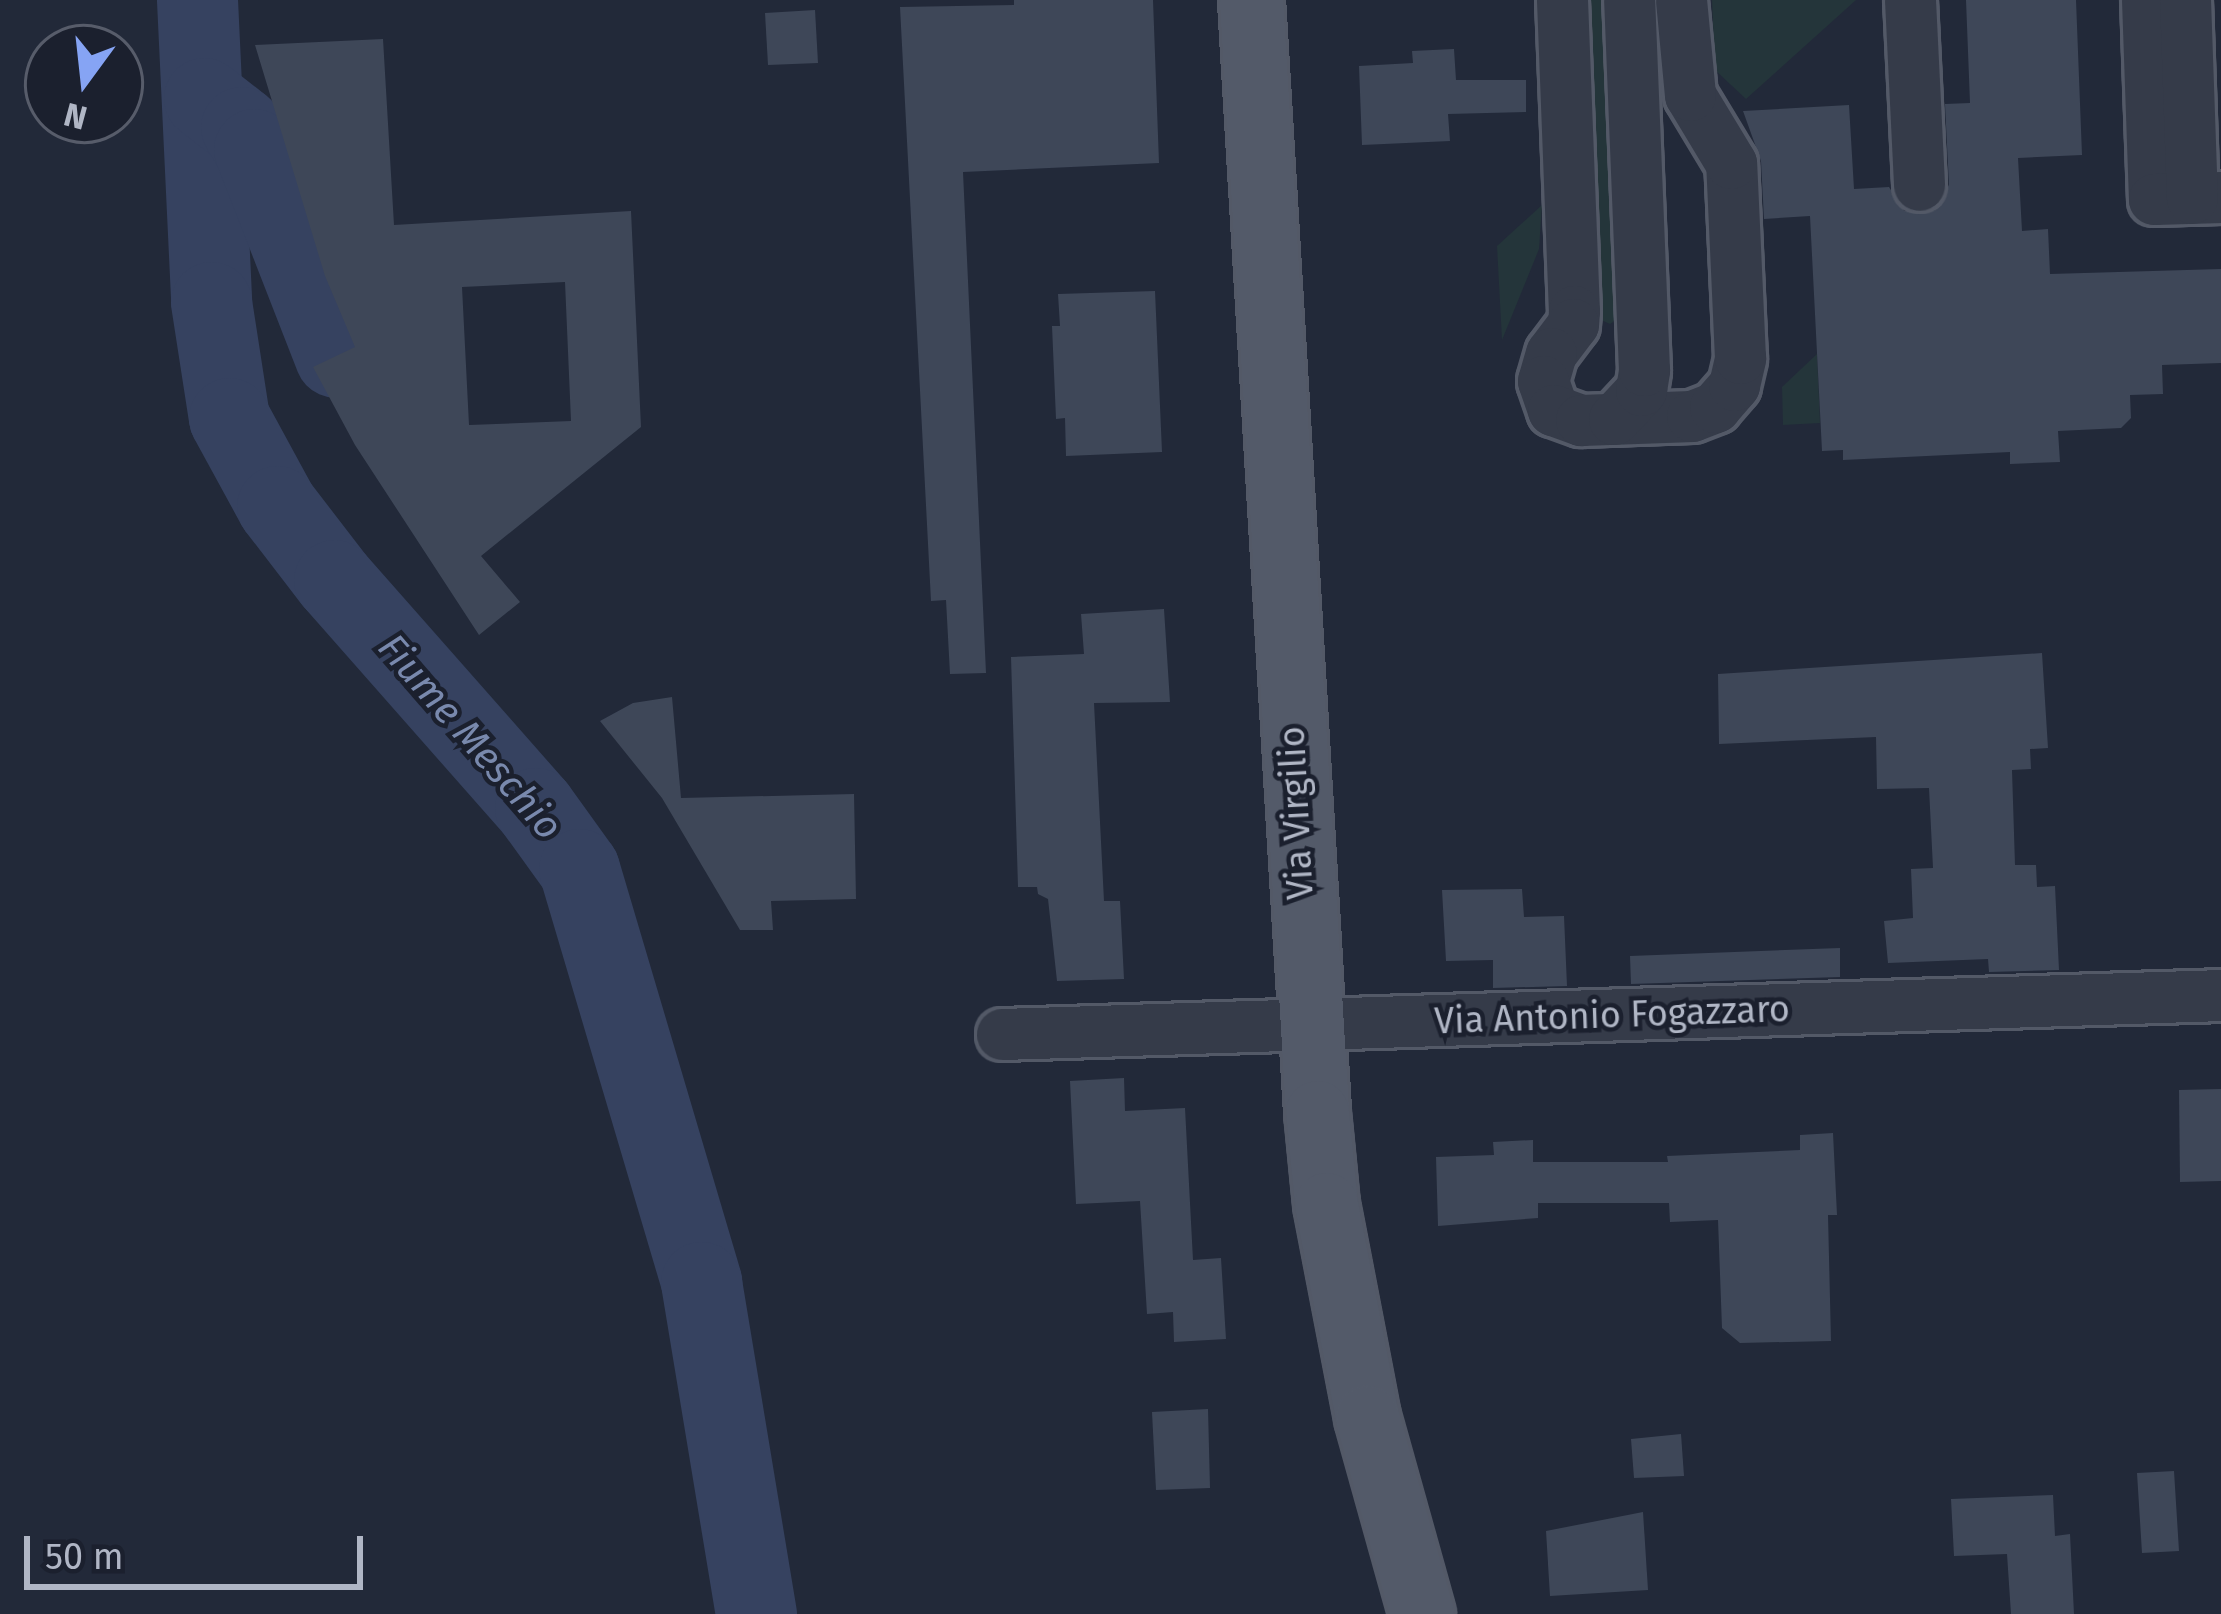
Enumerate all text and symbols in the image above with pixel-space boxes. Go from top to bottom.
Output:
north arrow [24,24,144,144]
text: N [60,94,91,138]
water label: Fiume Meschio [368,625,572,849]
street label: Via Virgilio [1271,725,1323,901]
street label: Via Antonio Fogazzaro [1433,988,1791,1044]
scale bar [30,1512,369,1586]
text: 50 m [45,1535,124,1579]

